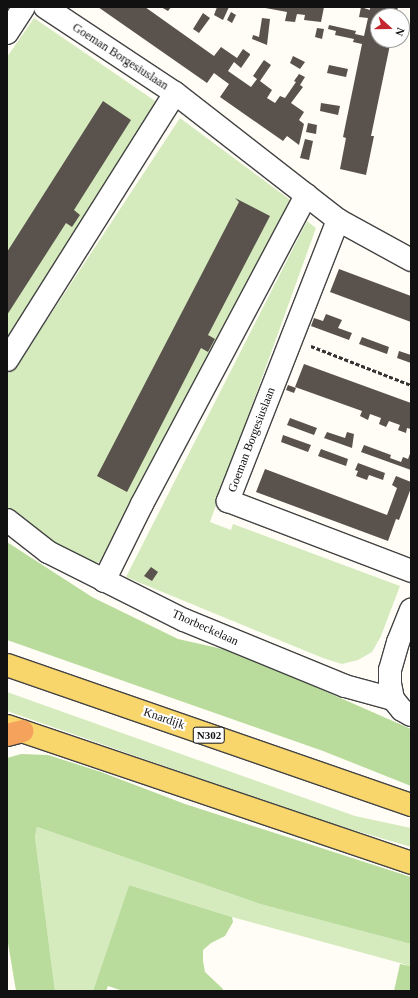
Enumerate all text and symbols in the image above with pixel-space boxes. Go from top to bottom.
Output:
north arrow [370,8,410,48]
street label: Goeman Borgesiuslaan [69,21,171,93]
text: N [393,26,407,38]
street label: Goeman Borgesiuslaan [225,385,279,495]
street label: Thorbeckelaan [170,607,240,649]
street label: Knardijk [141,705,187,733]
road number: N302 [192,726,226,744]

